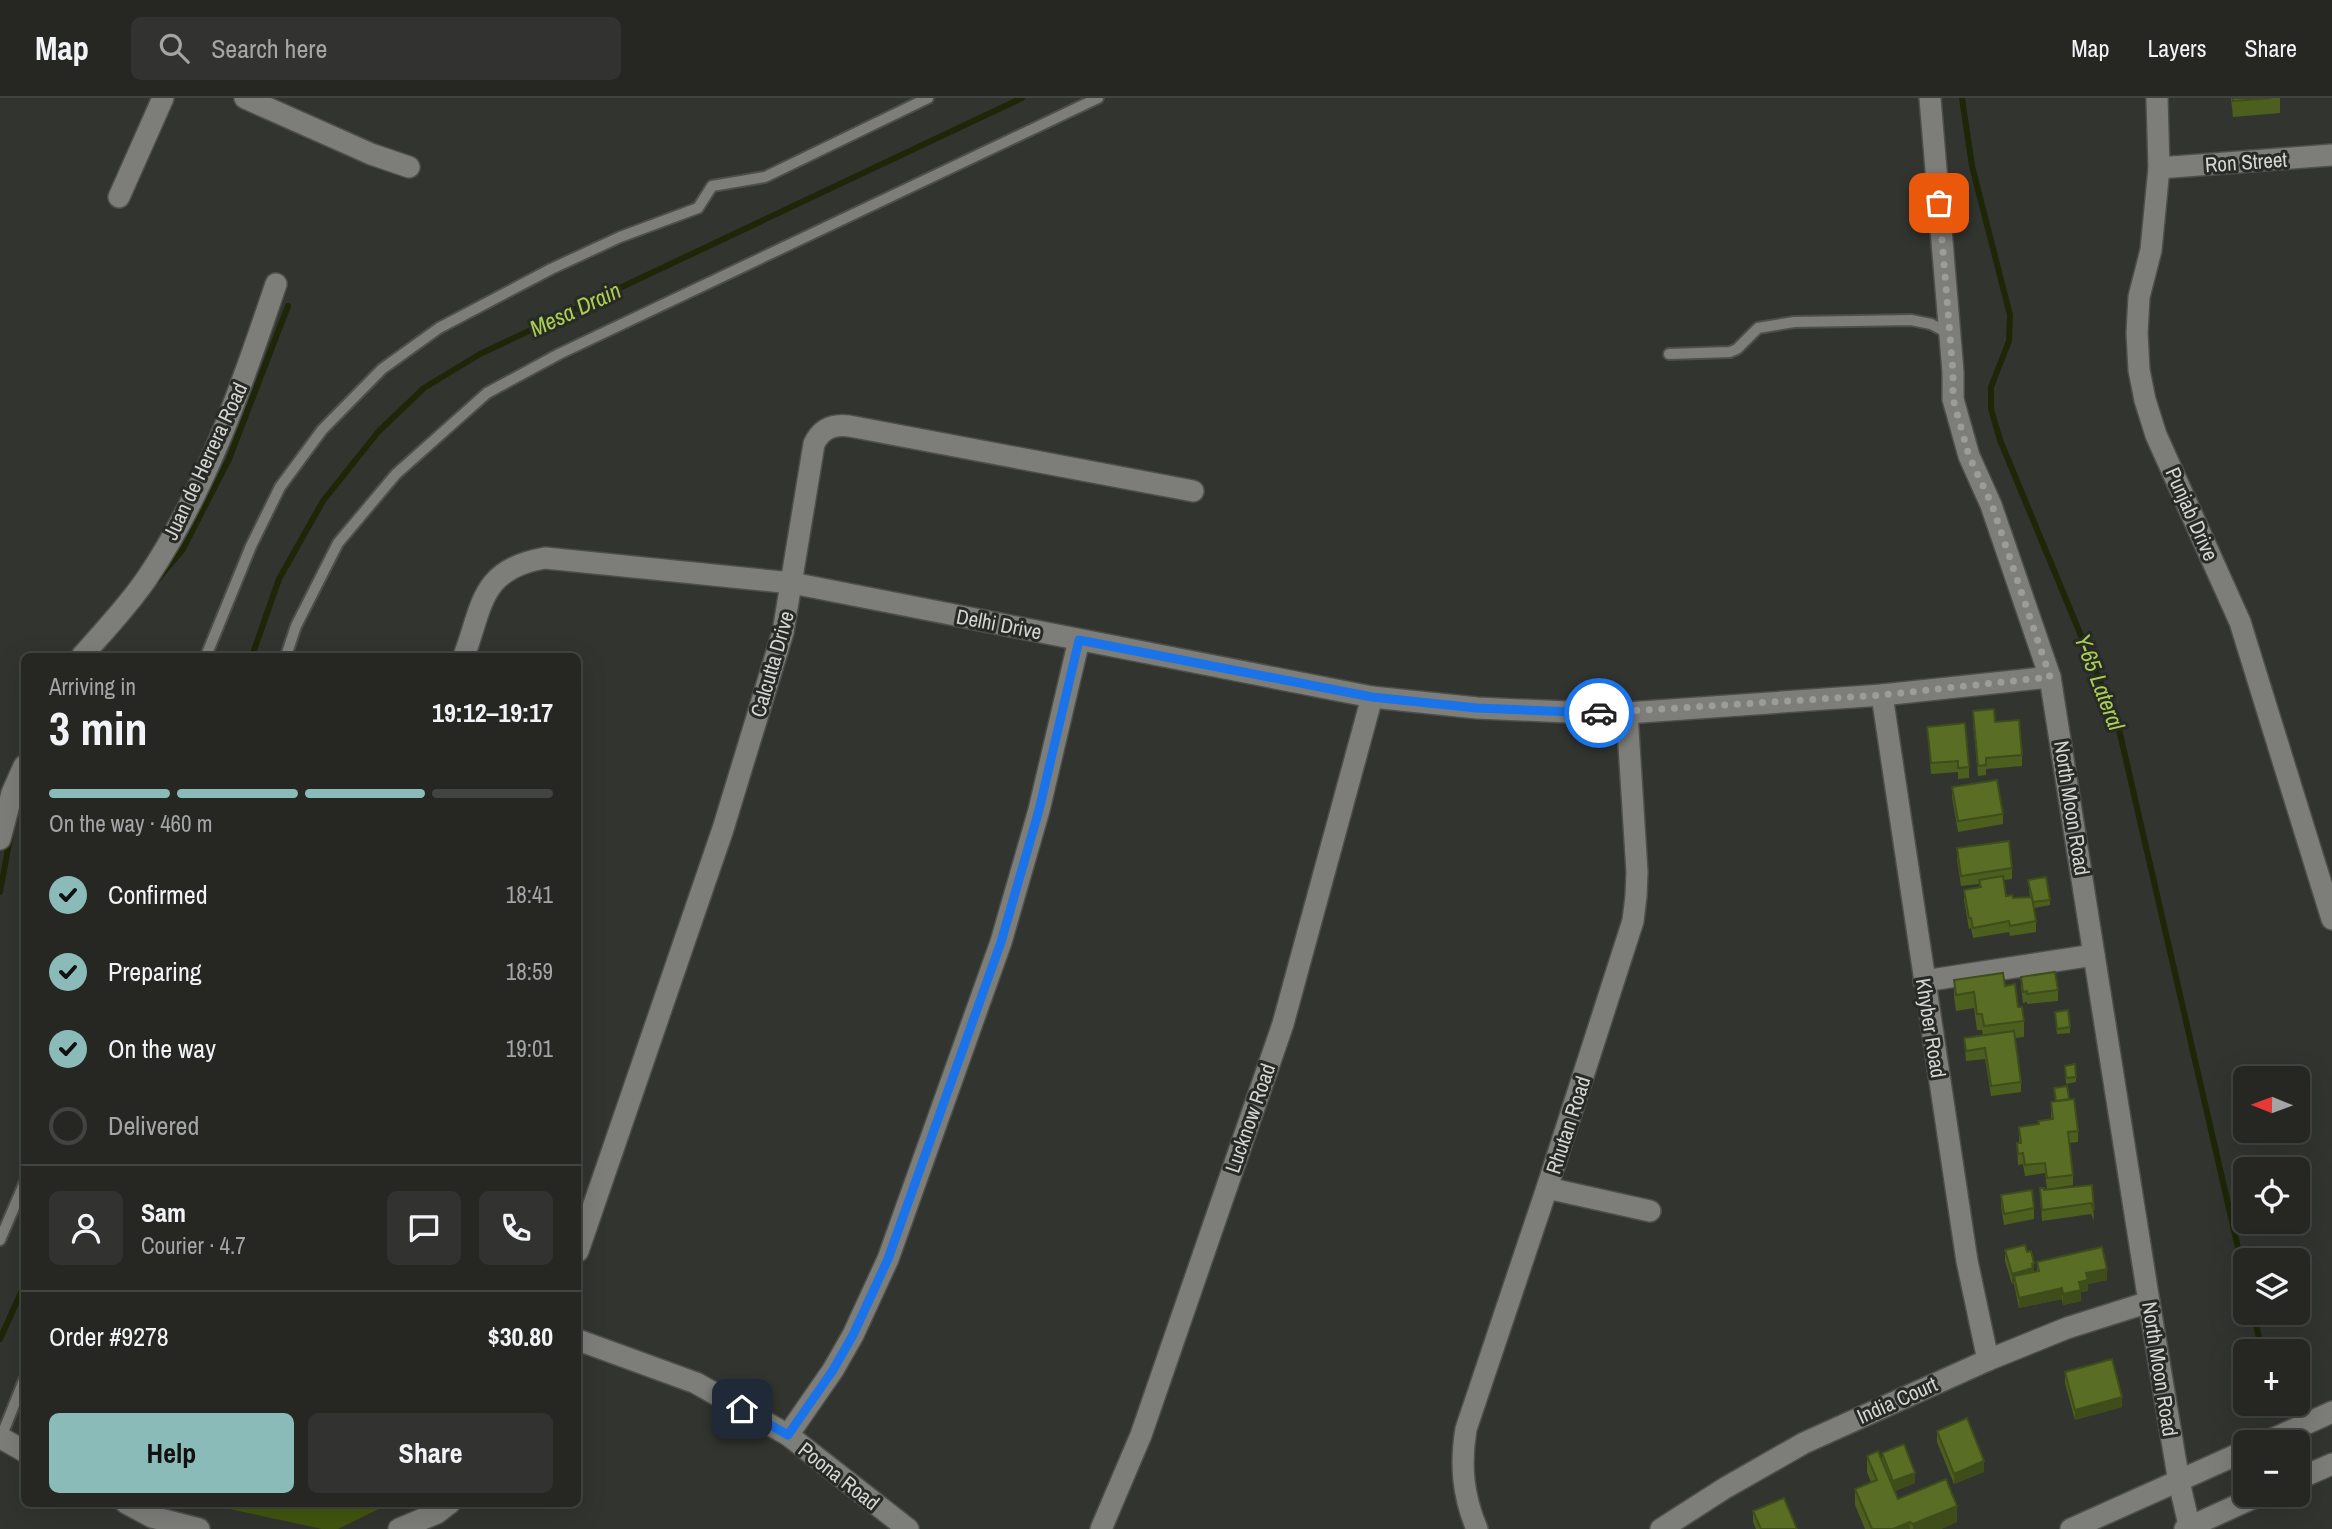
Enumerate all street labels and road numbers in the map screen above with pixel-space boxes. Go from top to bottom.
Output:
street label: Ron Street [2204,145,2288,179]
street label: Juan de Herrera Road [156,378,254,544]
street label: Punjab Drive [2159,463,2225,565]
street label: Delhi Drive [954,602,1044,646]
street label: Calcutta Drive [743,608,801,720]
street label: North Moon Road [2047,739,2097,877]
street label: Khyber Road [1909,976,1953,1080]
street label: Lucknow Road [1218,1059,1282,1177]
street label: Rhutan Road [1539,1072,1597,1178]
street label: North Moon Road [2135,1300,2185,1438]
street label: India Court [1852,1369,1942,1431]
street label: Poona Road [792,1435,886,1517]

